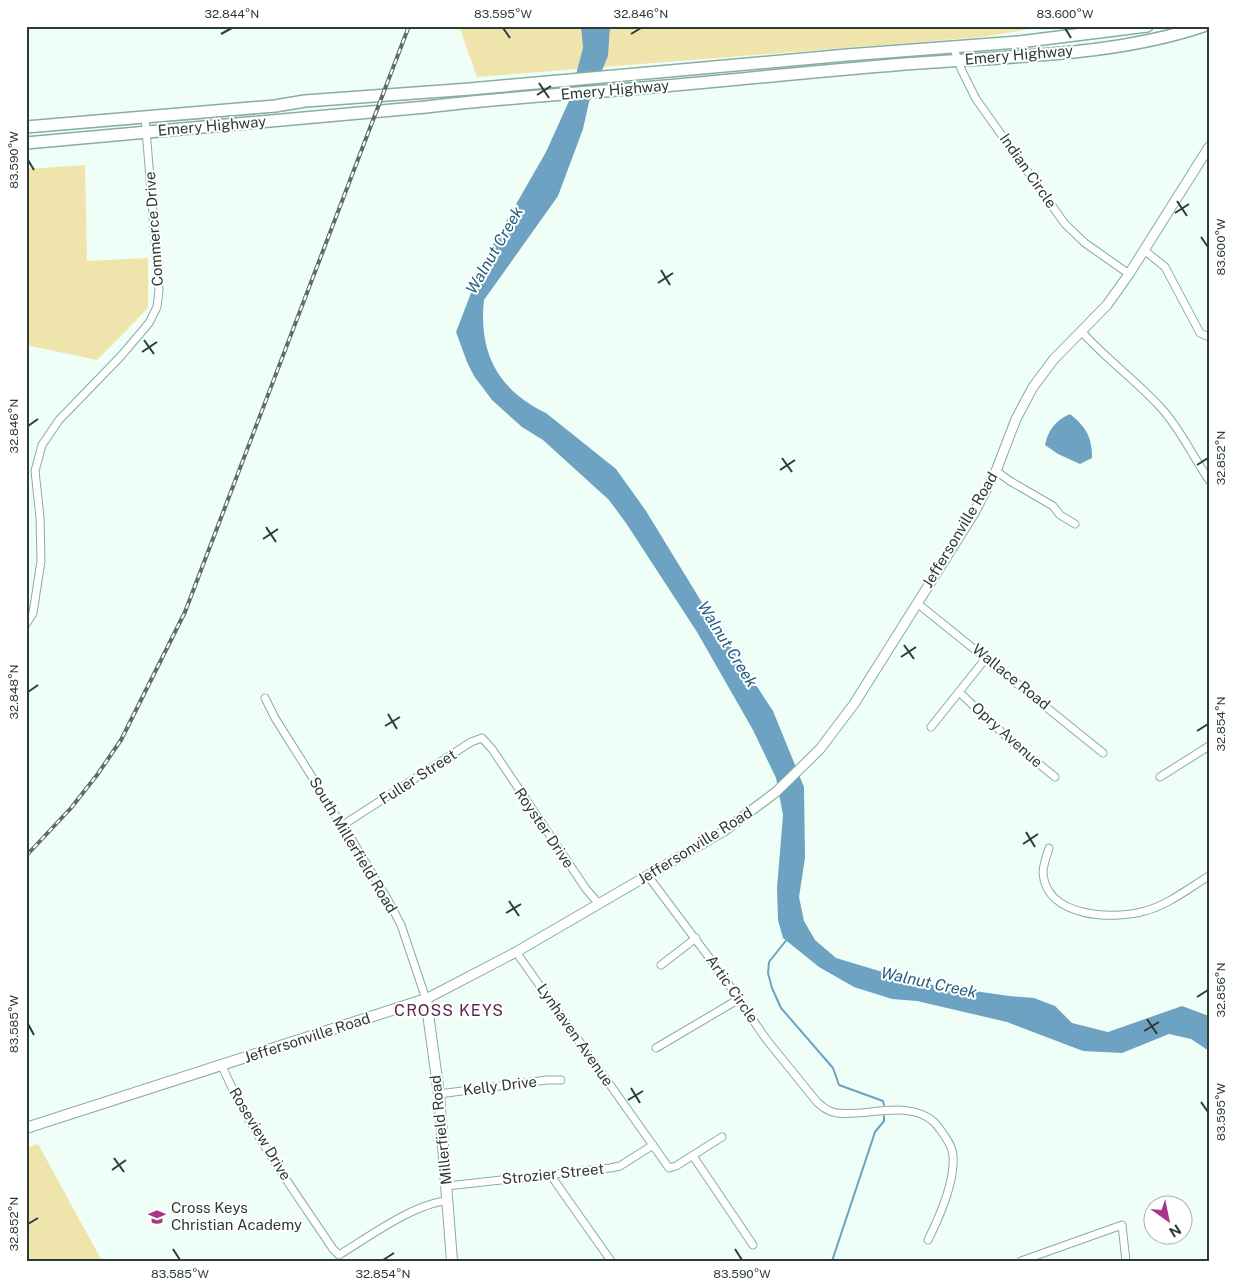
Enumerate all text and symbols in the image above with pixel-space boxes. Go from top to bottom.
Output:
text: 32.844°N [205,7,259,21]
text: 83.595°W [474,7,532,21]
text: 32.846°N [614,7,668,21]
text: 83.600°W [1037,7,1094,21]
street label: Emery Highway [964,41,1074,68]
street label: Emery Highway [560,76,670,103]
street label: Emery Highway [157,112,267,139]
street label: Indian Circle [997,130,1060,211]
text: 83.590°W [7,131,21,189]
street label: Commerce Drive [141,171,166,287]
water label: Walnut Creek [462,203,527,297]
text: 83.600°W [1214,218,1228,275]
text: 32.846°N [7,399,21,453]
text: 32.852°N [1214,431,1228,485]
street label: Jeffersonville Road [918,469,1001,591]
water label: Walnut Creek [694,598,762,691]
street label: Wallace Road [969,640,1053,713]
text: 32.848°N [7,664,21,720]
text: 32.854°N [1214,696,1228,752]
street label: Opry Avenue [969,699,1046,771]
street label: Fuller Street [376,745,459,808]
street label: South Millerfield Road [306,774,401,916]
street label: Royster Drive [511,784,577,871]
street label: Jeffersonville Road [634,803,755,888]
street label: Artic Circle [703,952,762,1026]
water label: Walnut Creek [879,963,979,1002]
text: 32.856°N [1214,963,1228,1017]
street label: Lynhaven Avenue [534,980,617,1089]
text: 83.585°W [7,994,21,1053]
district label: CROSS KEYS [394,1001,504,1020]
street label: Jeffersonville Road [242,1009,372,1066]
street label: Kelly Drive [462,1073,538,1098]
street label: Millerfield Road [426,1074,455,1186]
text: 83.595°W [1214,1083,1228,1141]
street label: Roseview Drive [226,1084,295,1183]
street label: Strozier Street [501,1160,605,1187]
north arrow [1142,1194,1192,1244]
text: 32.852°N [7,1197,21,1251]
place label: Cross Keys Christian Academy [171,1199,302,1233]
school or university icon: Cross Keys Christian Academy [147,1207,167,1227]
text: N [1166,1221,1184,1241]
text: 83.585°W [151,1267,210,1281]
text: 32.854°N [355,1267,411,1281]
text: 83.590°W [713,1267,771,1281]

